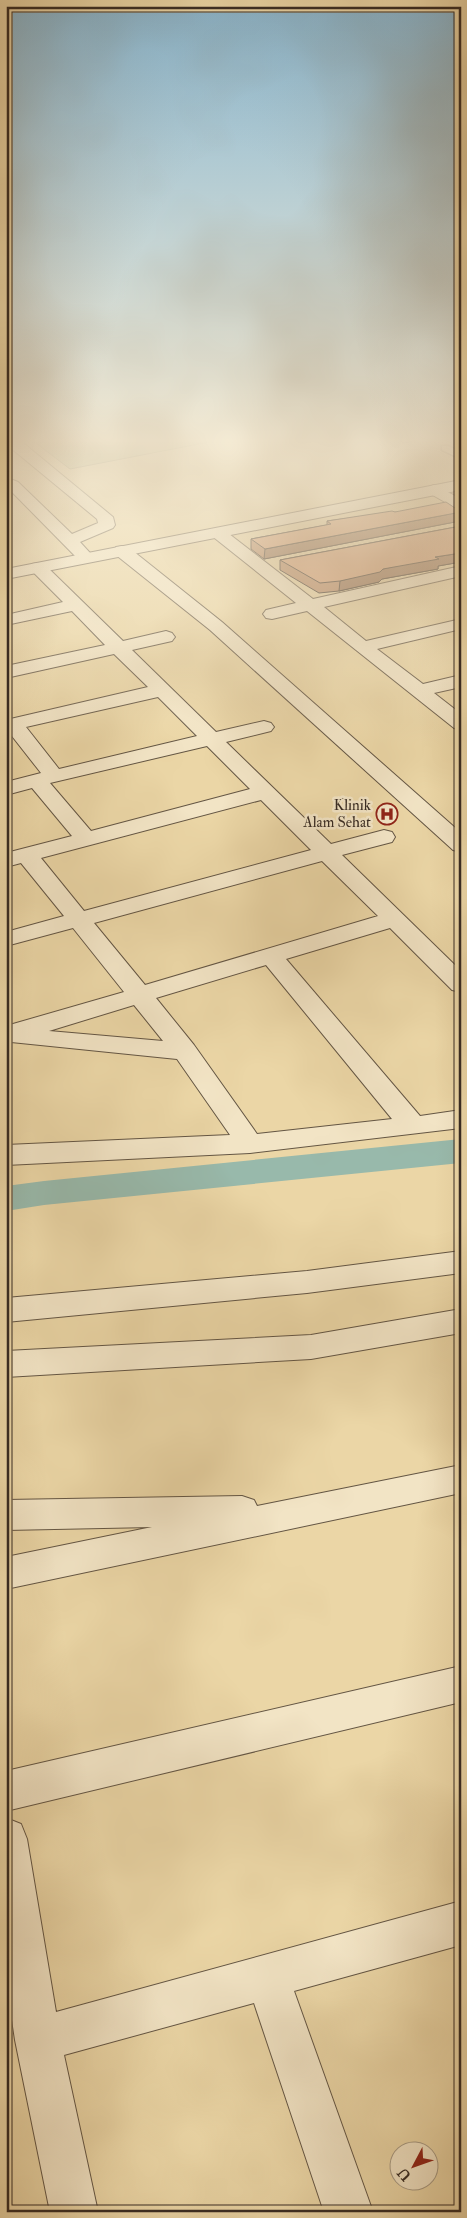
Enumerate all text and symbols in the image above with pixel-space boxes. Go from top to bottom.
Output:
place label: Klinik Alam Sehat [302,796,371,832]
hospital icon: Klinik Alam Sehat [375,802,399,826]
north arrow [390,2140,440,2190]
text: U [394,2164,415,2184]

